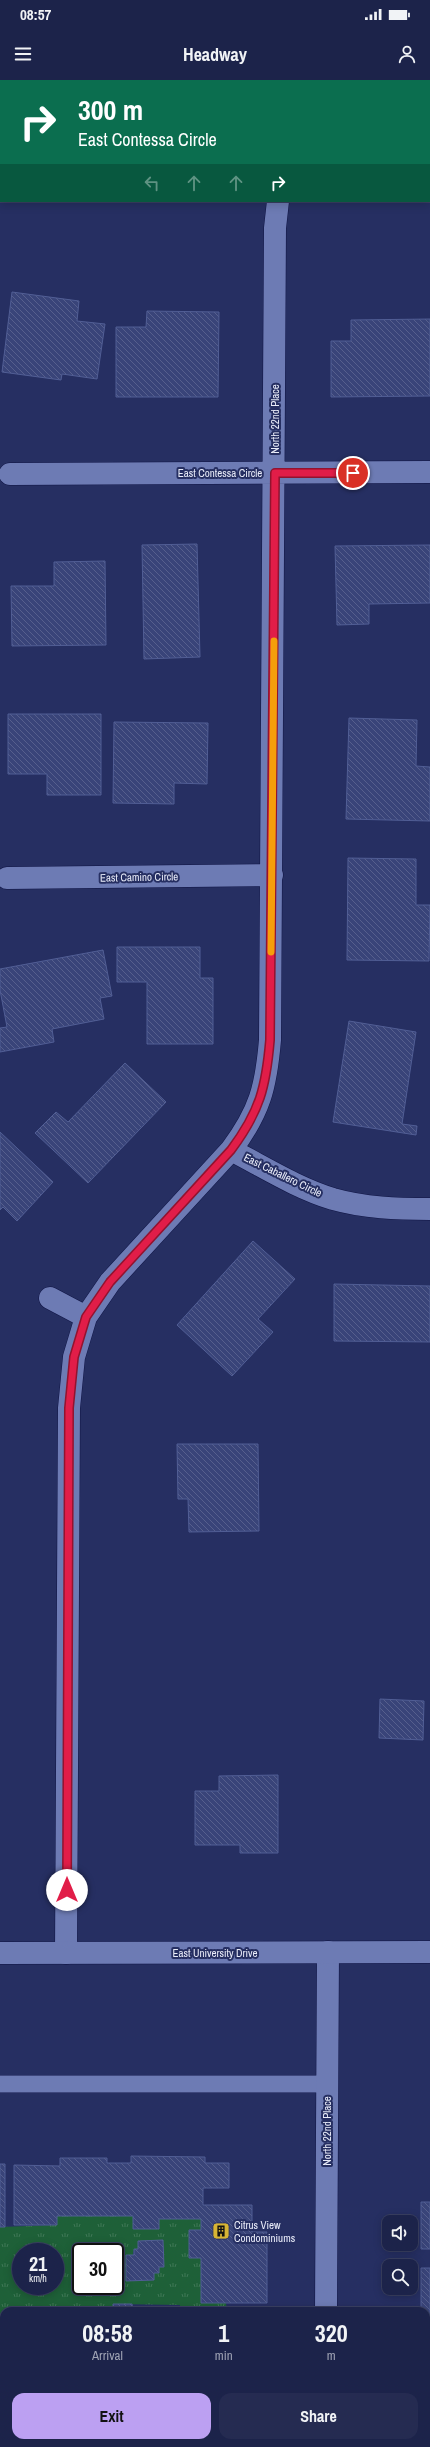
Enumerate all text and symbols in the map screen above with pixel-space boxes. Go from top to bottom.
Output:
text: 08:57 [20,4,51,25]
text: Headway [183,42,247,67]
icon: menu [12,43,34,65]
icon: person [396,43,418,65]
text: 300 m [78,91,143,129]
icon: right [12,96,64,148]
text: East Contessa Circle [78,127,217,152]
icon: left [141,172,163,194]
icon: ahead [183,172,205,194]
icon: ahead [225,172,247,194]
icon: right [267,172,289,194]
street label: North 22nd Place [268,384,282,454]
pin [336,456,370,490]
icon: arrive [342,462,364,484]
street label: East Contessa Circle [178,466,262,480]
street label: East Camino Circle [100,869,178,885]
street label: East Caballero Circle [242,1150,324,1200]
position arrow [46,1869,88,1911]
street label: East University Drive [172,1946,258,1960]
street label: North 22nd Place [320,2096,334,2166]
map controls [382,2215,418,2295]
button: sound [382,2215,418,2251]
place label: Citrus View Condominiums [234,2218,296,2245]
building icon: Citrus View Condominiums [211,2221,231,2241]
speed limit sign: 30 [72,2243,124,2295]
text: 21 [29,2250,47,2277]
button: search [382,2259,418,2295]
text: km/h [29,2272,47,2285]
text: 08:58 [82,2317,133,2349]
text: 1 [218,2317,229,2349]
text: 320 [315,2317,348,2349]
text: Arrival [92,2347,123,2364]
text: min [215,2347,233,2364]
text: m [327,2347,336,2364]
button: Exit [12,2393,211,2439]
button: Share [219,2393,418,2439]

